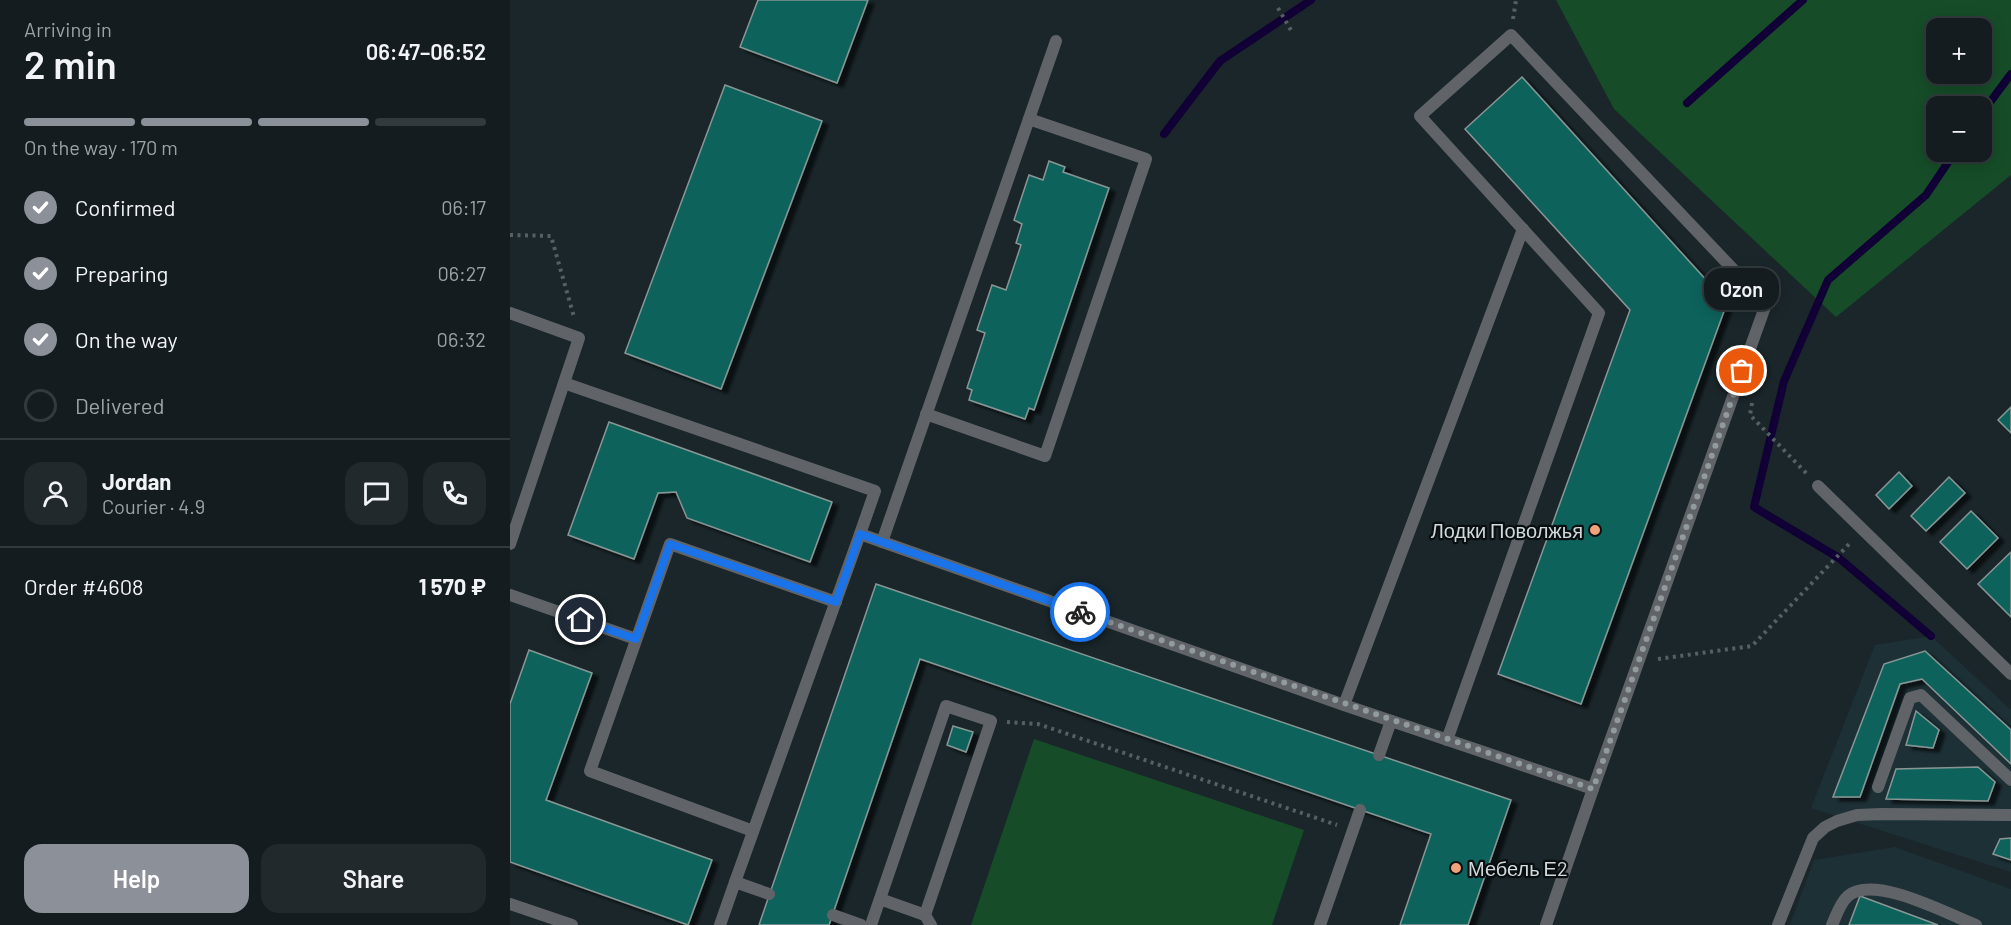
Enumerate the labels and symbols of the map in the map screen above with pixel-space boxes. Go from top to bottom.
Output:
callout: Ozon [1704,269,1780,311]
pin [1716,345,1767,396]
place label: Лодки Поволжья [1431,518,1583,542]
marker: Лодки Поволжья [1588,523,1602,537]
courier [1050,582,1110,642]
pin [555,594,606,645]
place label: Мебель Е2 [1468,856,1568,880]
marker: Мебель Е2 [1449,861,1463,875]

